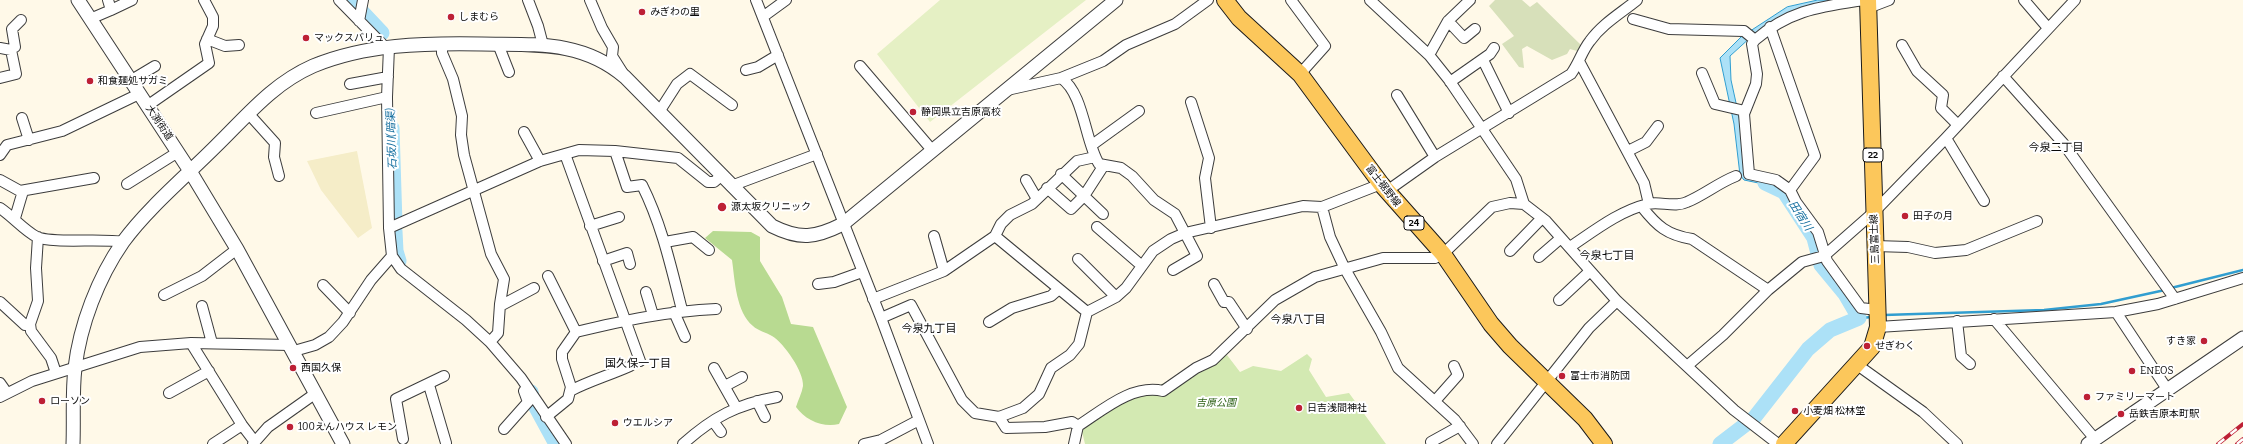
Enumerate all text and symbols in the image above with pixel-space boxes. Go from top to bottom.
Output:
place label: みぎわの里 [650,6,700,18]
marker: みぎわの里 [637,7,647,17]
place label: しまむら [459,11,499,23]
marker: しまむら [446,12,456,22]
place label: マックスバリュ [314,32,384,44]
marker: マックスバリュ [301,33,311,43]
place label: 和食麺処サガミ [98,75,168,87]
marker: 和食麺処サガミ [85,76,95,86]
street label: 大渕街道 [143,103,175,143]
place label: 静岡県立吉原高校 [921,106,1001,118]
marker: 静岡県立吉原高校 [908,107,918,117]
water label: 石坂川(暗渠) [384,108,400,170]
district label: 今泉二丁目 [2029,141,2083,155]
road number: 22 [1863,148,1883,162]
street label: 富士裾野線 [1363,163,1403,209]
water label: 田宿川 [1785,199,1815,233]
marker: 源太坂クリニック [716,201,728,213]
place label: 源太坂クリニック [731,201,811,213]
place label: 田子の月 [1913,210,1953,222]
marker: 田子の月 [1900,211,1910,221]
street label: 三島富士線 [1868,214,1882,264]
road number: 24 [1404,216,1424,230]
district label: 今泉七丁目 [1580,249,1634,263]
district label: 今泉八丁目 [1271,313,1325,327]
district label: 今泉九丁目 [902,322,956,336]
place label: すき家 [2166,335,2196,347]
marker: すき家 [2199,336,2209,346]
place label: せぎわく [1875,340,1915,352]
marker: せぎわく [1862,341,1872,351]
district label: 国久保一丁目 [605,357,671,371]
place label: 西国久保 [301,362,341,374]
marker: 西国久保 [288,363,298,373]
place label: ENEOS [2140,365,2173,377]
marker: ENEOS [2127,366,2137,376]
place label: 富士市消防団 [1570,370,1630,382]
marker: 富士市消防団 [1557,371,1567,381]
place label: ファミリーマート [2095,391,2175,403]
marker: ファミリーマート [2082,392,2092,402]
place label: ローソン [50,395,90,407]
marker: ローソン [37,396,47,406]
park label: 吉原公園 [1196,397,1236,409]
place label: 日吉浅間神社 [1307,402,1367,414]
marker: 日吉浅間神社 [1294,403,1304,413]
place label: 小麦畑 松林堂 [1803,405,1865,417]
marker: 小麦畑 松林堂 [1790,406,1800,416]
place label: 岳鉄吉原本町駅 [2129,408,2199,420]
marker: 岳鉄吉原本町駅 [2116,409,2126,419]
place label: ウエルシア [623,417,673,429]
marker: ウエルシア [610,418,620,428]
place label: 100えんハウス レモン [298,421,397,433]
marker: 100えんハウス レモン [285,422,295,432]

